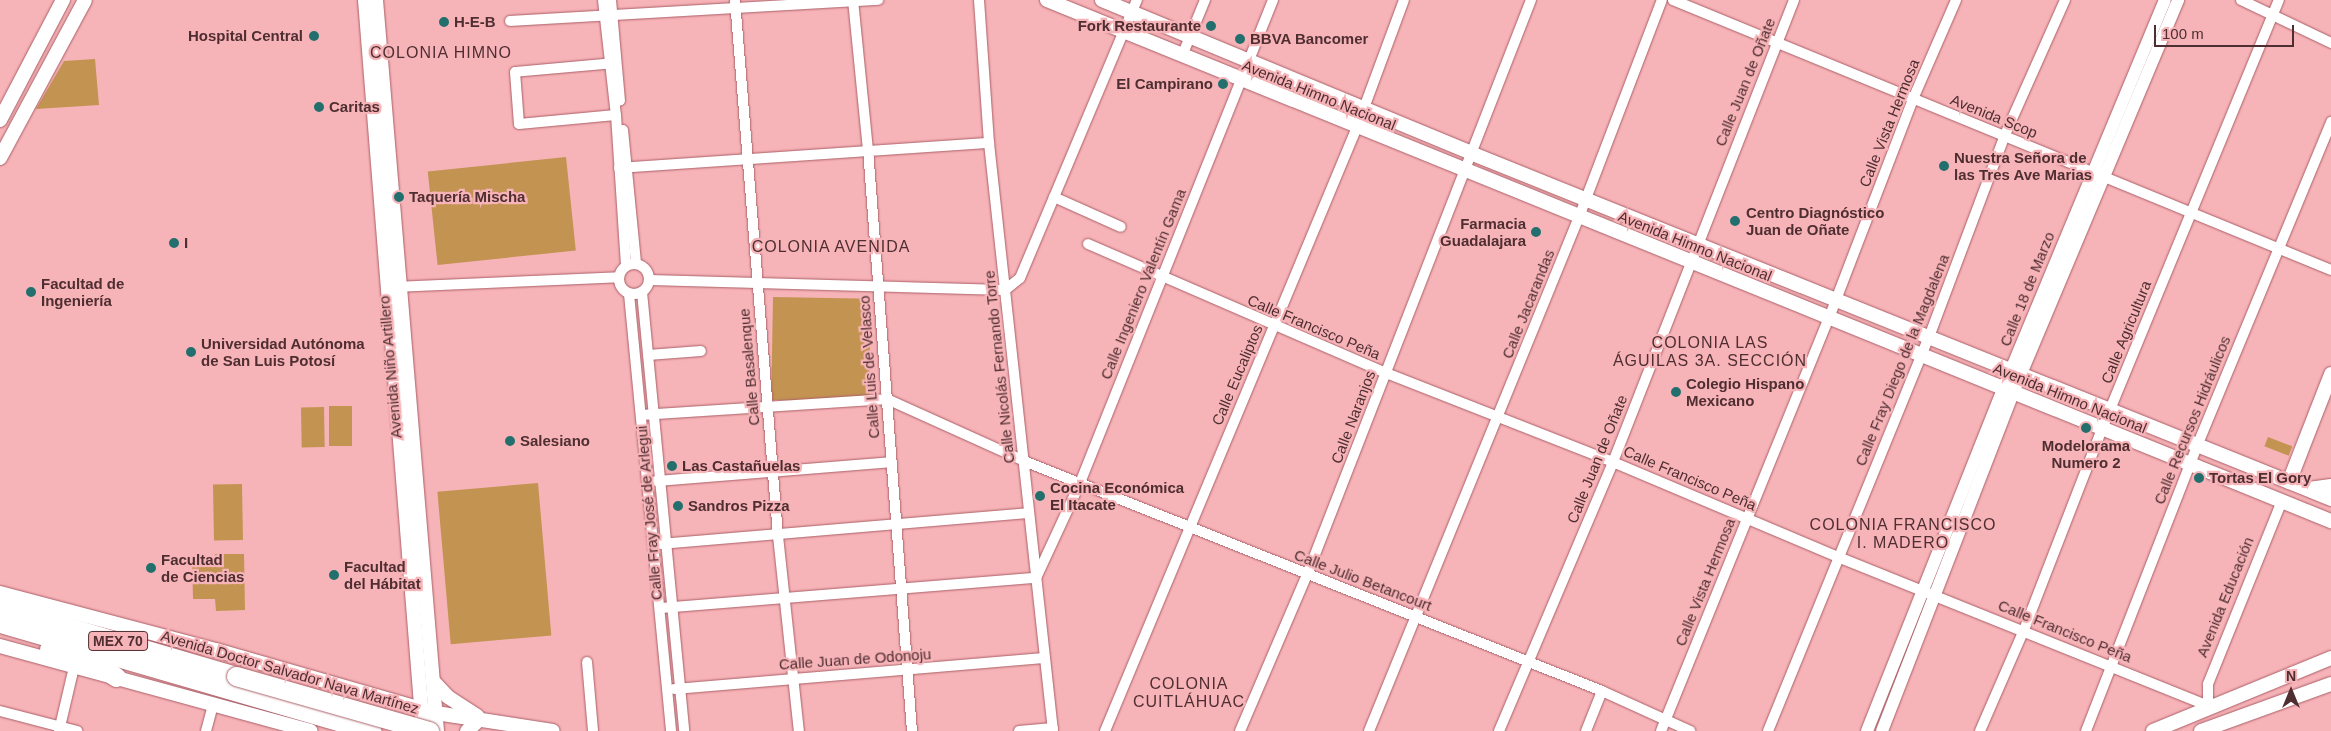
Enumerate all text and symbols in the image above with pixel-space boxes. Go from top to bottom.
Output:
place label: H-E-B [454,13,496,31]
street label: Calle Juan de Oñate [1711,15,1779,149]
scale bar [2156,15,2296,47]
marker: H-E-B [438,16,450,28]
place label: Fork Restaurante [1078,17,1201,35]
marker: Fork Restaurante [1205,20,1217,32]
text: 100 m [2162,25,2204,42]
place label: Hospital Central [188,27,303,45]
marker: Hospital Central [307,29,321,43]
place label: BBVA Bancomer [1250,30,1369,48]
marker: BBVA Bancomer [1234,33,1246,45]
district label: COLONIA HIMNO [368,43,514,63]
street label: Avenida Himno Nacional [1240,56,1398,134]
street label: Calle Vista Hermosa [1855,56,1923,190]
place label: El Campirano [1116,75,1213,93]
marker: El Campirano [1217,78,1229,90]
street label: Avenida Scop [1948,90,2040,142]
place label: Caritas [329,98,380,116]
marker: Caritas [313,101,325,113]
place label: Nuestra Señora de las Tres Ave Marias [1954,148,2093,183]
marker: Nuestra Señora de las Tres Ave Marias [1938,160,1950,172]
street label: Calle Ingeniero Valentín Gama [1096,186,1190,382]
place label: Taquería Mischa [409,188,525,206]
marker: Taquería Mischa [393,191,405,203]
place label: Centro Diagnóstico Juan de Oñate [1746,203,1884,238]
street label: Avenida Himno Nacional [1616,207,1774,285]
place label: Farmacia Guadalajara [1440,214,1526,249]
marker: Centro Diagnóstico Juan de Oñate [1728,214,1742,228]
marker: Farmacia Guadalajara [1530,226,1542,238]
street label: Calle 18 de Marzo [1996,229,2058,349]
place label: I [184,234,188,252]
marker: I [168,237,180,249]
district label: COLONIA AVENIDA [749,237,913,257]
street label: Calle Jacarandas [1498,247,1558,361]
street label: Calle Fray Diego de la Magdalena [1851,251,1953,469]
street label: Calle Nicolás Fernando Torre [980,269,1018,465]
place label: Facultad de Ingeniería [41,274,124,309]
street label: Calle Agricultura [2097,278,2155,386]
marker: Facultad de Ingeniería [25,286,37,298]
street label: Calle Francisco Peña [1245,291,1383,363]
street label: Avenida Niño Artillero [375,295,405,439]
street label: Calle Luis de Velasco [855,295,883,439]
street label: Calle Basalenque [735,308,763,426]
street label: Calle Eucaliptos [1208,322,1266,428]
district label: COLONIA LAS ÁGUILAS 3A. SECCIÓN [1611,333,1809,371]
street label: Calle Recursos Hidráulicos [2150,333,2234,507]
place label: Universidad Autónoma de San Luis Potosí [201,334,365,369]
marker: Universidad Autónoma de San Luis Potosí [185,346,197,358]
street label: Avenida Himno Nacional [1991,359,2149,437]
street label: Calle Naranjos [1327,368,1379,466]
place label: Colegio Hispano Mexicano [1686,374,1804,409]
marker: Colegio Hispano Mexicano [1670,386,1682,398]
street label: Calle Juan de Oñate [1563,392,1631,526]
marker: Modelorama Numero 2 [2080,422,2092,434]
street label: Calle Fray José de Arlegui [632,425,666,601]
place label: Salesiano [520,432,590,450]
marker: Salesiano [504,435,516,447]
place label: Modelorama Numero 2 [2042,436,2130,471]
street label: Calle Francisco Peña [1621,442,1759,514]
place label: Las Castañuelas [682,457,800,475]
marker: Las Castañuelas [666,460,678,472]
place label: Tortas El Gory [2209,469,2311,487]
marker: Tortas El Gory [2193,472,2205,484]
place label: Cocina Económica El Itacate [1050,478,1184,513]
marker: Cocina Económica El Itacate [1034,490,1046,502]
place label: Sandros Pizza [688,497,790,515]
marker: Sandros Pizza [672,500,684,512]
street label: Calle Vista Hermosa [1671,515,1739,649]
district label: COLONIA FRANCISCO I. MADERO [1807,515,1999,553]
street label: Avenida Educación [2193,534,2257,660]
street label: Calle Julio Betancourt [1292,545,1434,615]
place label: Facultad de Ciencias [161,550,244,585]
place label: Facultad del Hábitat [344,557,421,592]
marker: Facultad de Ciencias [145,562,157,574]
marker: Facultad del Hábitat [328,569,340,581]
street label: Calle Francisco Peña [1996,596,2134,666]
street label: Avenida Doctor Salvador Nava Martínez [159,627,421,717]
road number: MEX 70 [88,630,148,652]
street label: Calle Juan de Odonoju [778,645,932,673]
north arrow [2266,666,2316,716]
text: N [2286,668,2296,684]
district label: COLONIA CUITLÁHUAC [1132,674,1246,712]

